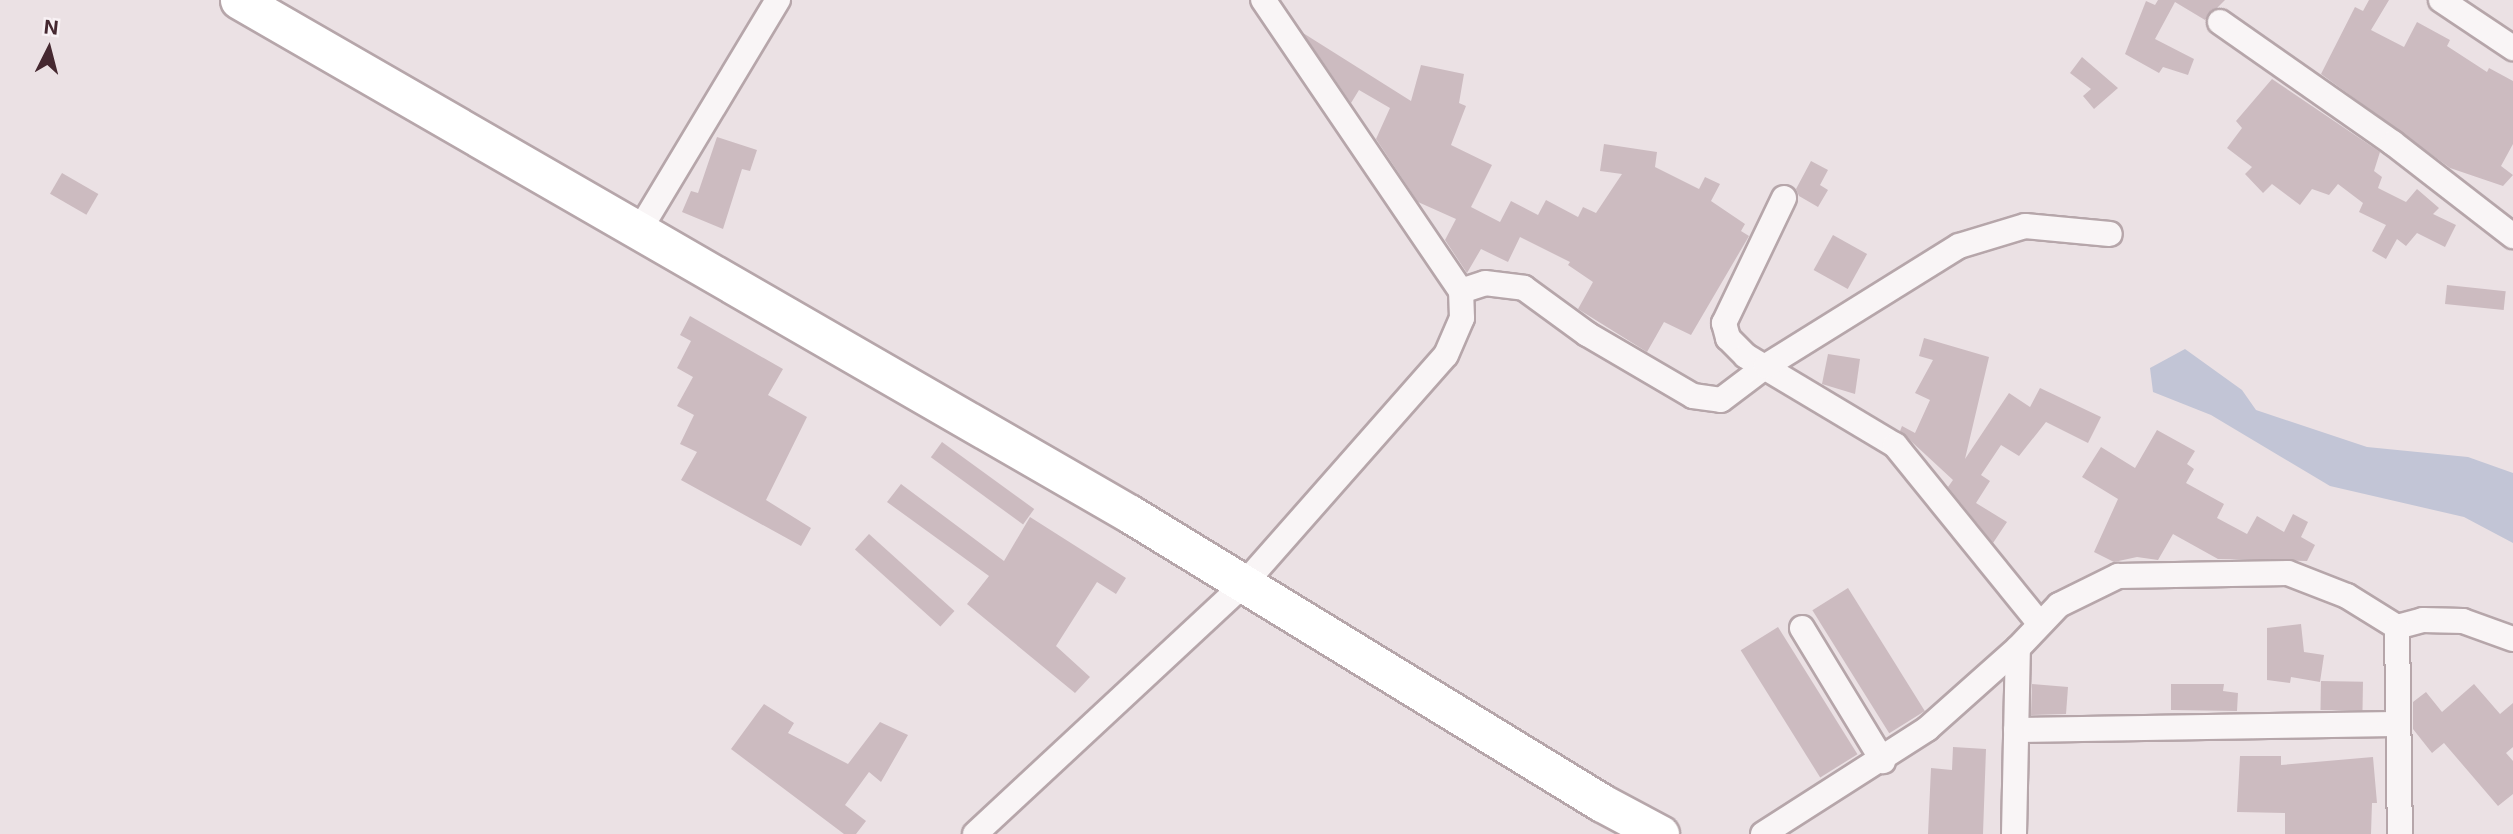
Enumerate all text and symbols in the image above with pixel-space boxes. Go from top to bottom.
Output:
north arrow [14,14,84,84]
text: N [43,15,60,40]

